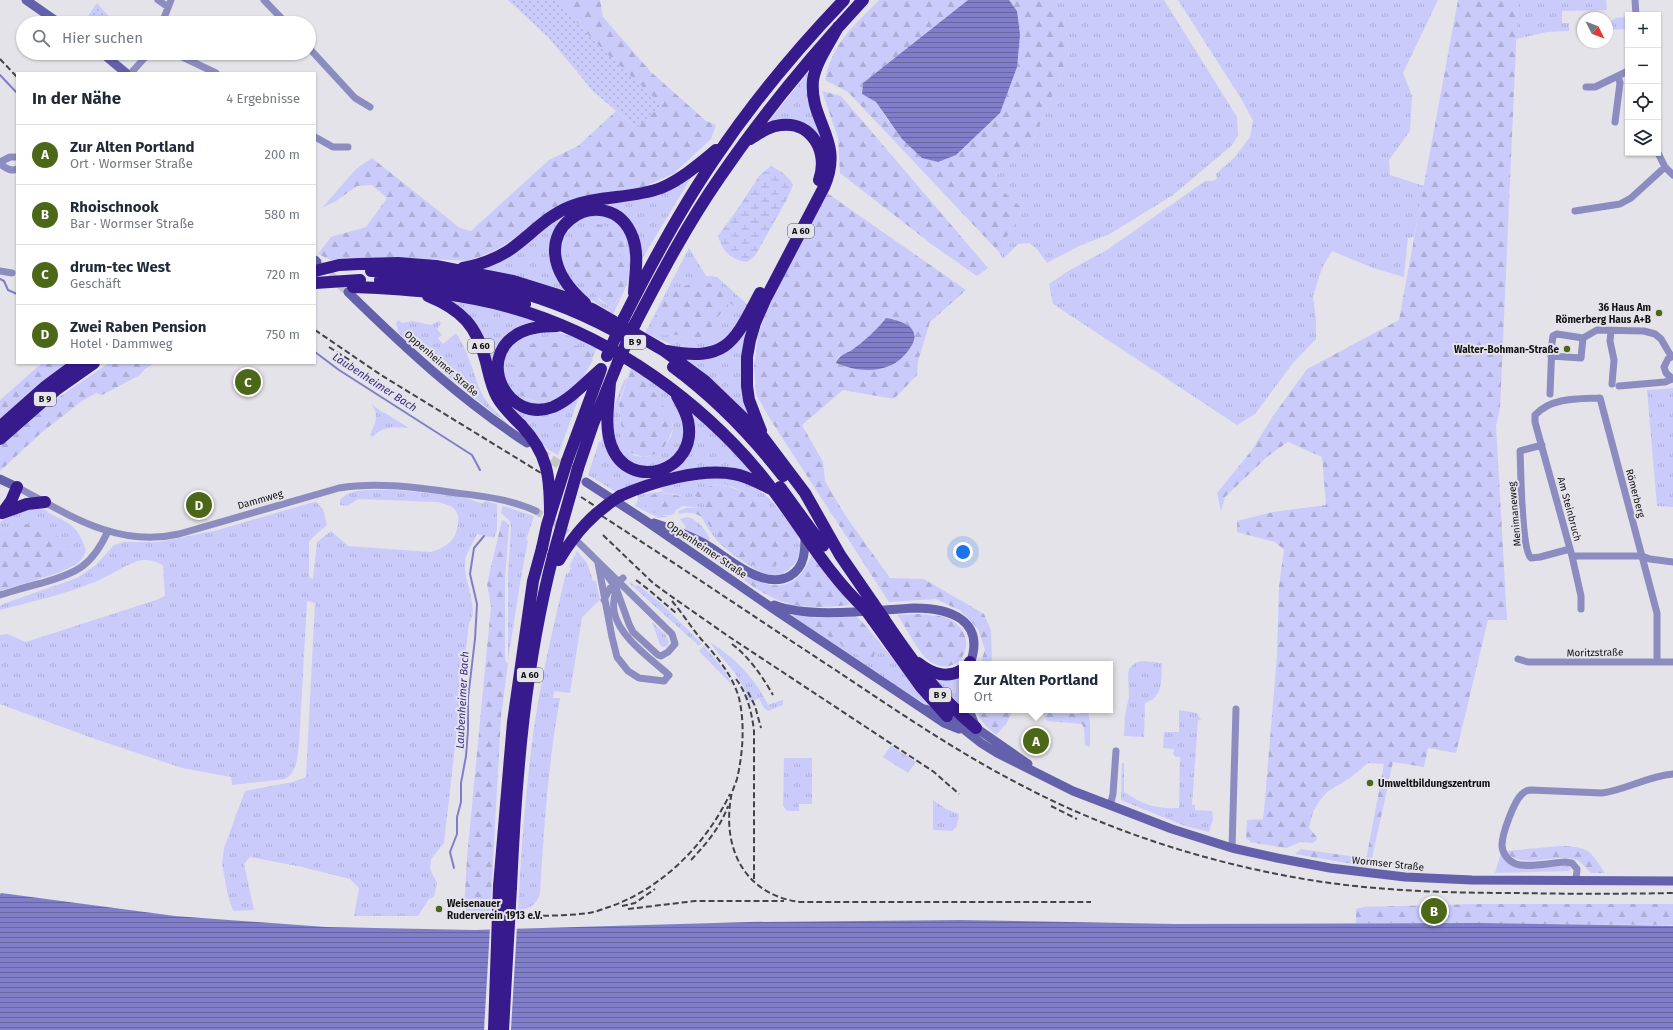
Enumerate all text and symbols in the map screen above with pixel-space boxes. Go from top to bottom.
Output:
north arrow [1577,12,1613,48]
map controls [1625,12,1661,156]
button: + [1625,12,1661,48]
search box [16,16,316,60]
icon: search [30,27,52,49]
text: Hier suchen [62,29,143,47]
button: − [1625,48,1661,84]
button: locate [1625,84,1661,120]
text: In der Nähe [32,88,121,109]
text: 4 Ergebnisse [226,91,300,106]
button: layers [1625,120,1661,156]
text: Zur Alten Portland [70,138,195,156]
text: A [41,147,49,162]
text: 200 m [264,147,300,162]
text: Ort · Wormser Straße [70,156,193,171]
text: Rhoischnook [70,198,158,216]
text: B [41,207,49,222]
text: 580 m [264,207,300,222]
text: Bar · Wormser Straße [70,216,194,231]
road number: A 60 [788,224,814,238]
text: drum-tec West [70,258,171,276]
text: C [41,267,49,282]
text: 720 m [266,267,300,282]
text: Geschäft [70,276,121,291]
place label: 36 Haus Am Römerberg Haus A+B [1556,302,1651,326]
marker: 36 Haus Am Römerberg Haus A+B [1654,308,1664,318]
text: Zwei Raben Pension [70,318,206,336]
text: D [41,327,49,342]
text: 750 m [266,327,300,342]
street label: Oppenheimer Straße [402,328,481,399]
road number: B 9 [624,335,646,349]
text: Hotel · Dammweg [70,336,173,351]
road number: A 60 [468,339,494,353]
place label: Walter-Bohman-Straße [1454,344,1559,356]
marker: Walter-Bohman-Straße [1562,344,1572,354]
water label: Laubenheimer Bach [330,350,419,415]
pin: C [235,367,261,397]
road number: B 9 [34,392,56,406]
street label: Römerberg [1623,468,1647,520]
street label: Am Steinbruch [1555,476,1583,543]
street label: Menimaneweg [1506,480,1524,547]
street label: Dammweg [236,488,285,512]
pin: D [186,490,212,520]
street label: Oppenheimer Straße [664,519,749,581]
your location [953,542,973,562]
street label: Moritzstraße [1567,647,1624,659]
water label: Laubenheimer Bach [453,651,472,749]
popup [959,661,1113,713]
road number: A 60 [517,668,543,682]
text: Zur Alten Portland [974,671,1098,689]
road number: B 9 [929,688,951,702]
text: Ort [974,689,992,704]
pin: A [1023,726,1049,756]
marker: Umweltbildungszentrum [1365,778,1375,788]
place label: Umweltbildungszentrum [1378,778,1490,790]
street label: Wormser Straße [1351,854,1425,874]
pin: B [1421,896,1447,926]
place label: Weisenauer Ruderverein 1913 e.V. [447,898,543,922]
marker: Weisenauer Ruderverein 1913 e.V. [434,904,444,914]

